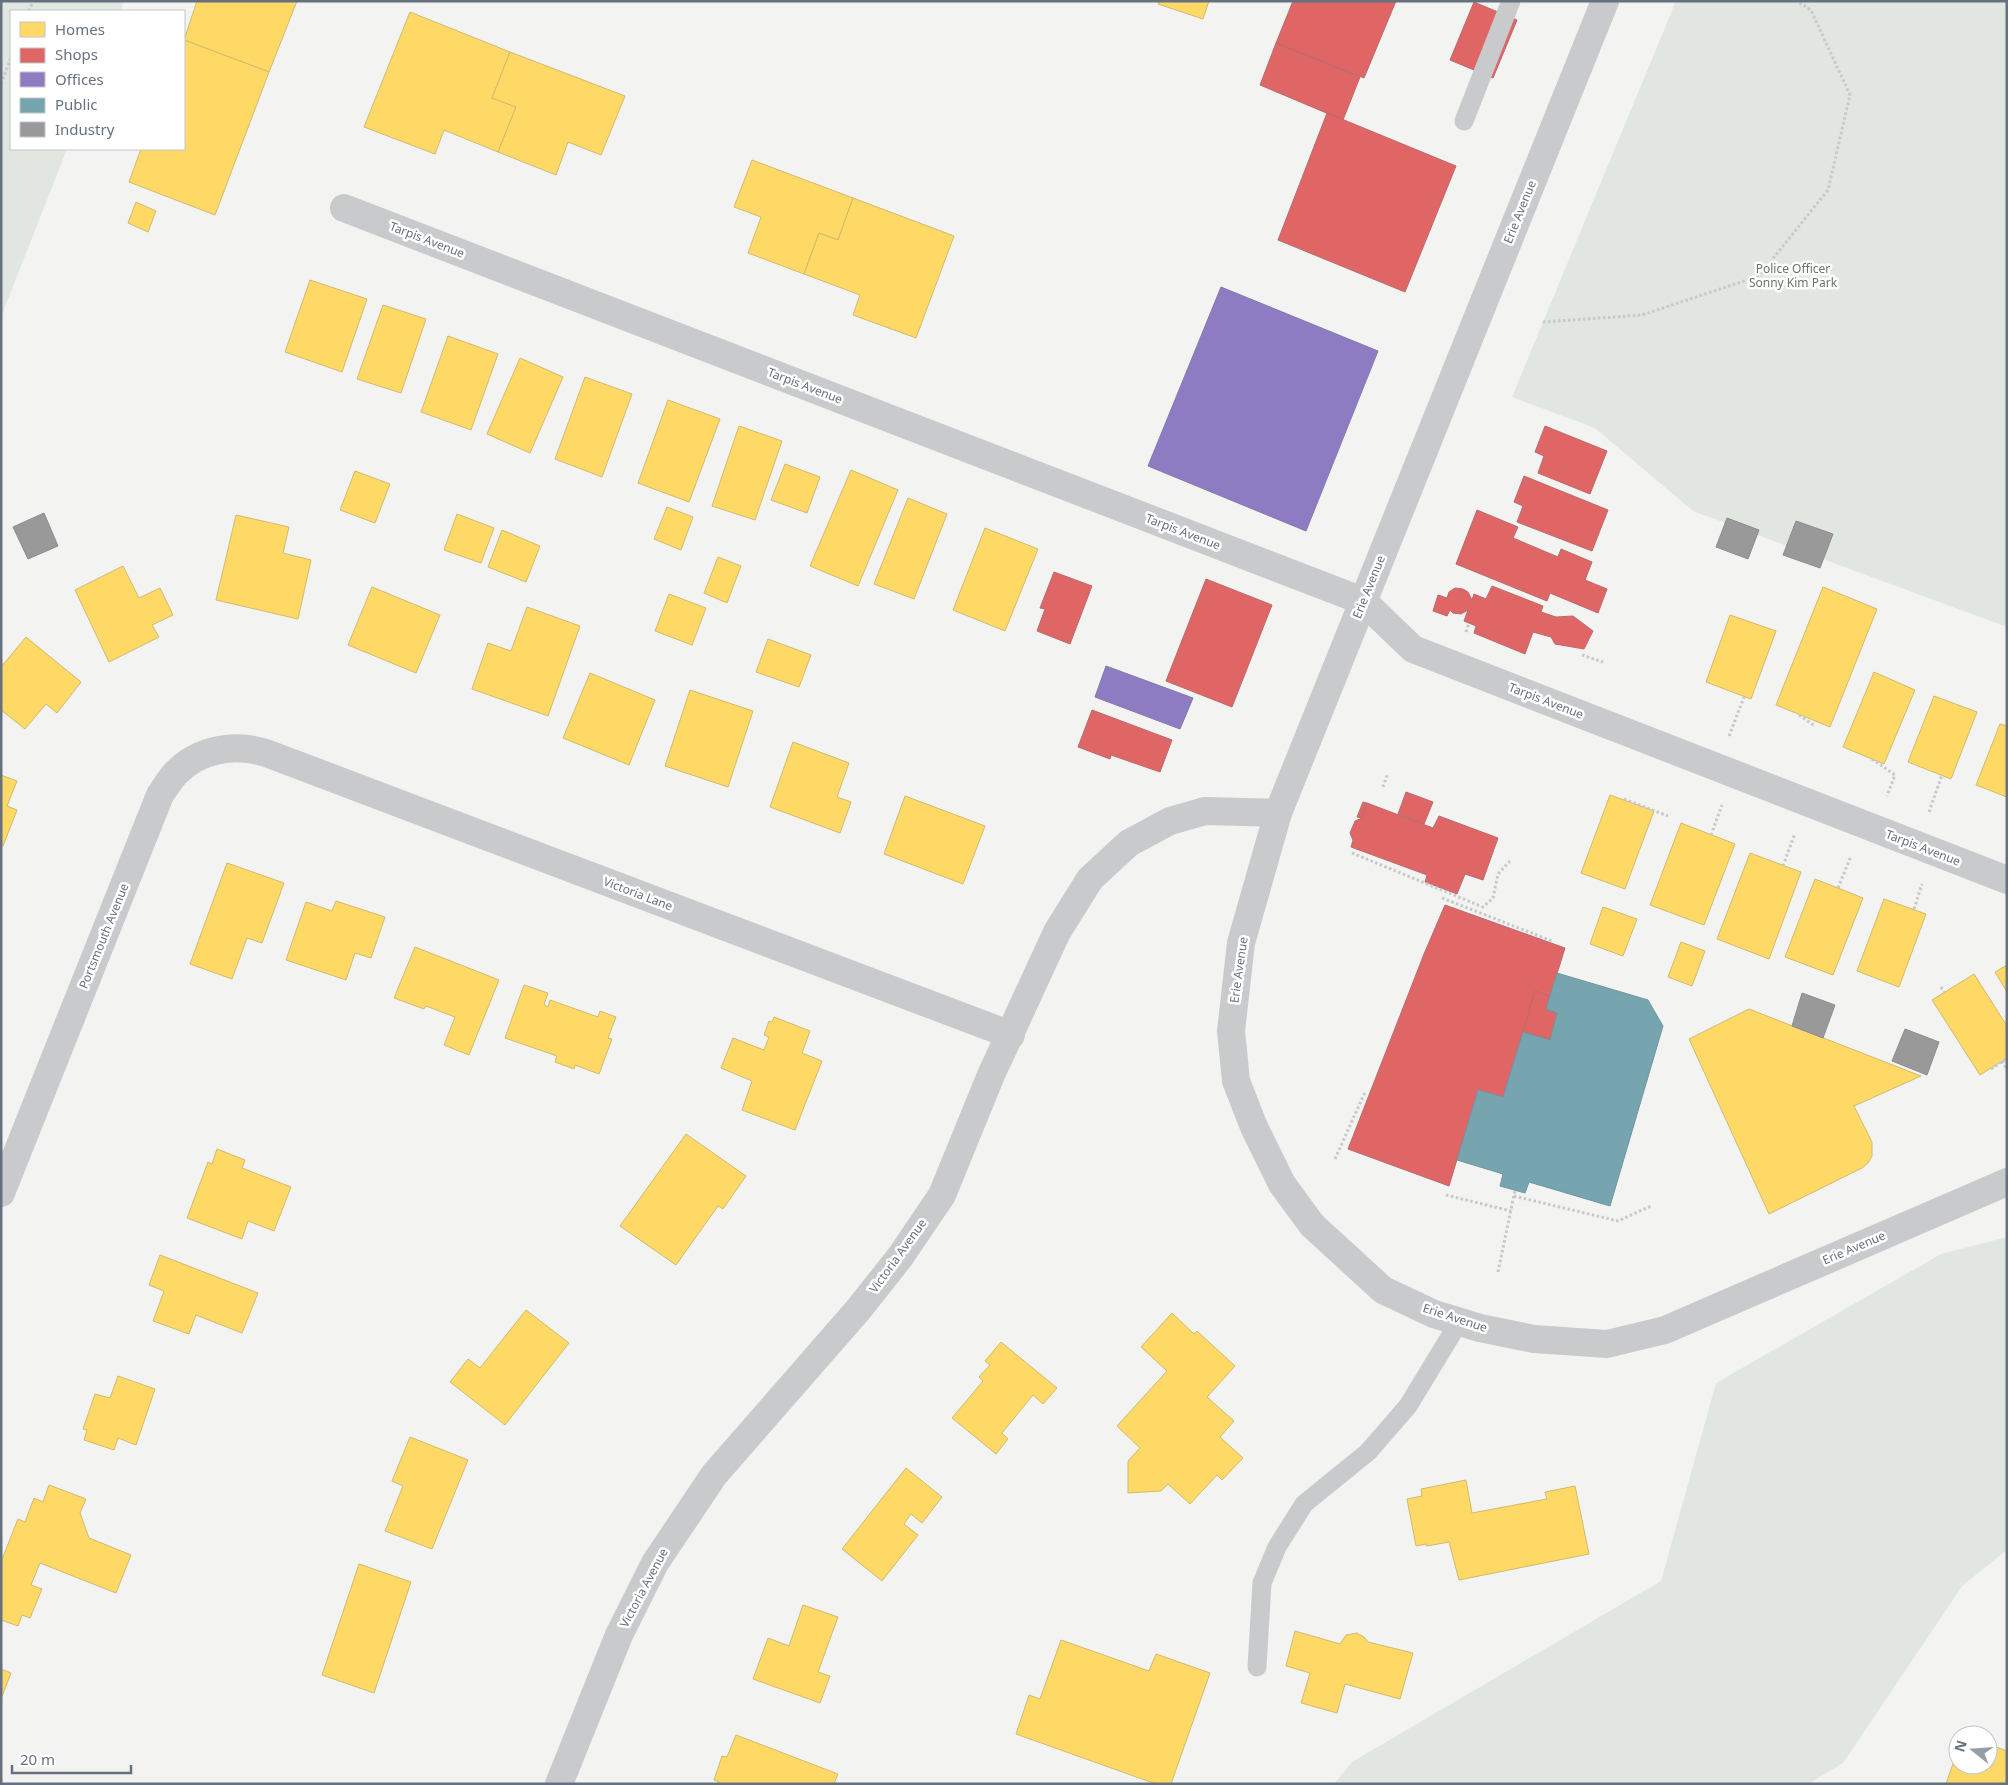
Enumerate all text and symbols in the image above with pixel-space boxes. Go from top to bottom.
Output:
legend [10,10,185,150]
text: Homes [55,19,105,39]
text: Shops [55,44,98,64]
text: Offices [55,69,104,89]
text: Public [55,94,98,114]
text: Industry [55,119,115,139]
street label: Erie Avenue [1499,177,1540,246]
street label: Tarpis Avenue [387,217,467,262]
park label: Police Officer Sonny Kim Park [1749,260,1838,291]
street label: Tarpis Avenue [765,363,845,408]
street label: Tarpis Avenue [1143,509,1223,554]
street label: Erie Avenue [1348,552,1389,621]
street label: Tarpis Avenue [1506,678,1586,723]
street label: Tarpis Avenue [1883,825,1963,870]
street label: Victoria Lane [601,873,675,915]
street label: Portsmouth Avenue [75,880,133,991]
street label: Erie Avenue [1225,935,1252,1004]
street label: Victoria Avenue [865,1215,930,1296]
street label: Erie Avenue [1820,1227,1888,1268]
street label: Erie Avenue [1421,1299,1490,1336]
street label: Victoria Avenue [615,1545,672,1630]
north arrow [1948,1725,1998,1775]
text: N [1949,1738,1971,1754]
scale bar [12,1742,131,1774]
text: 20 m [20,1749,55,1769]

